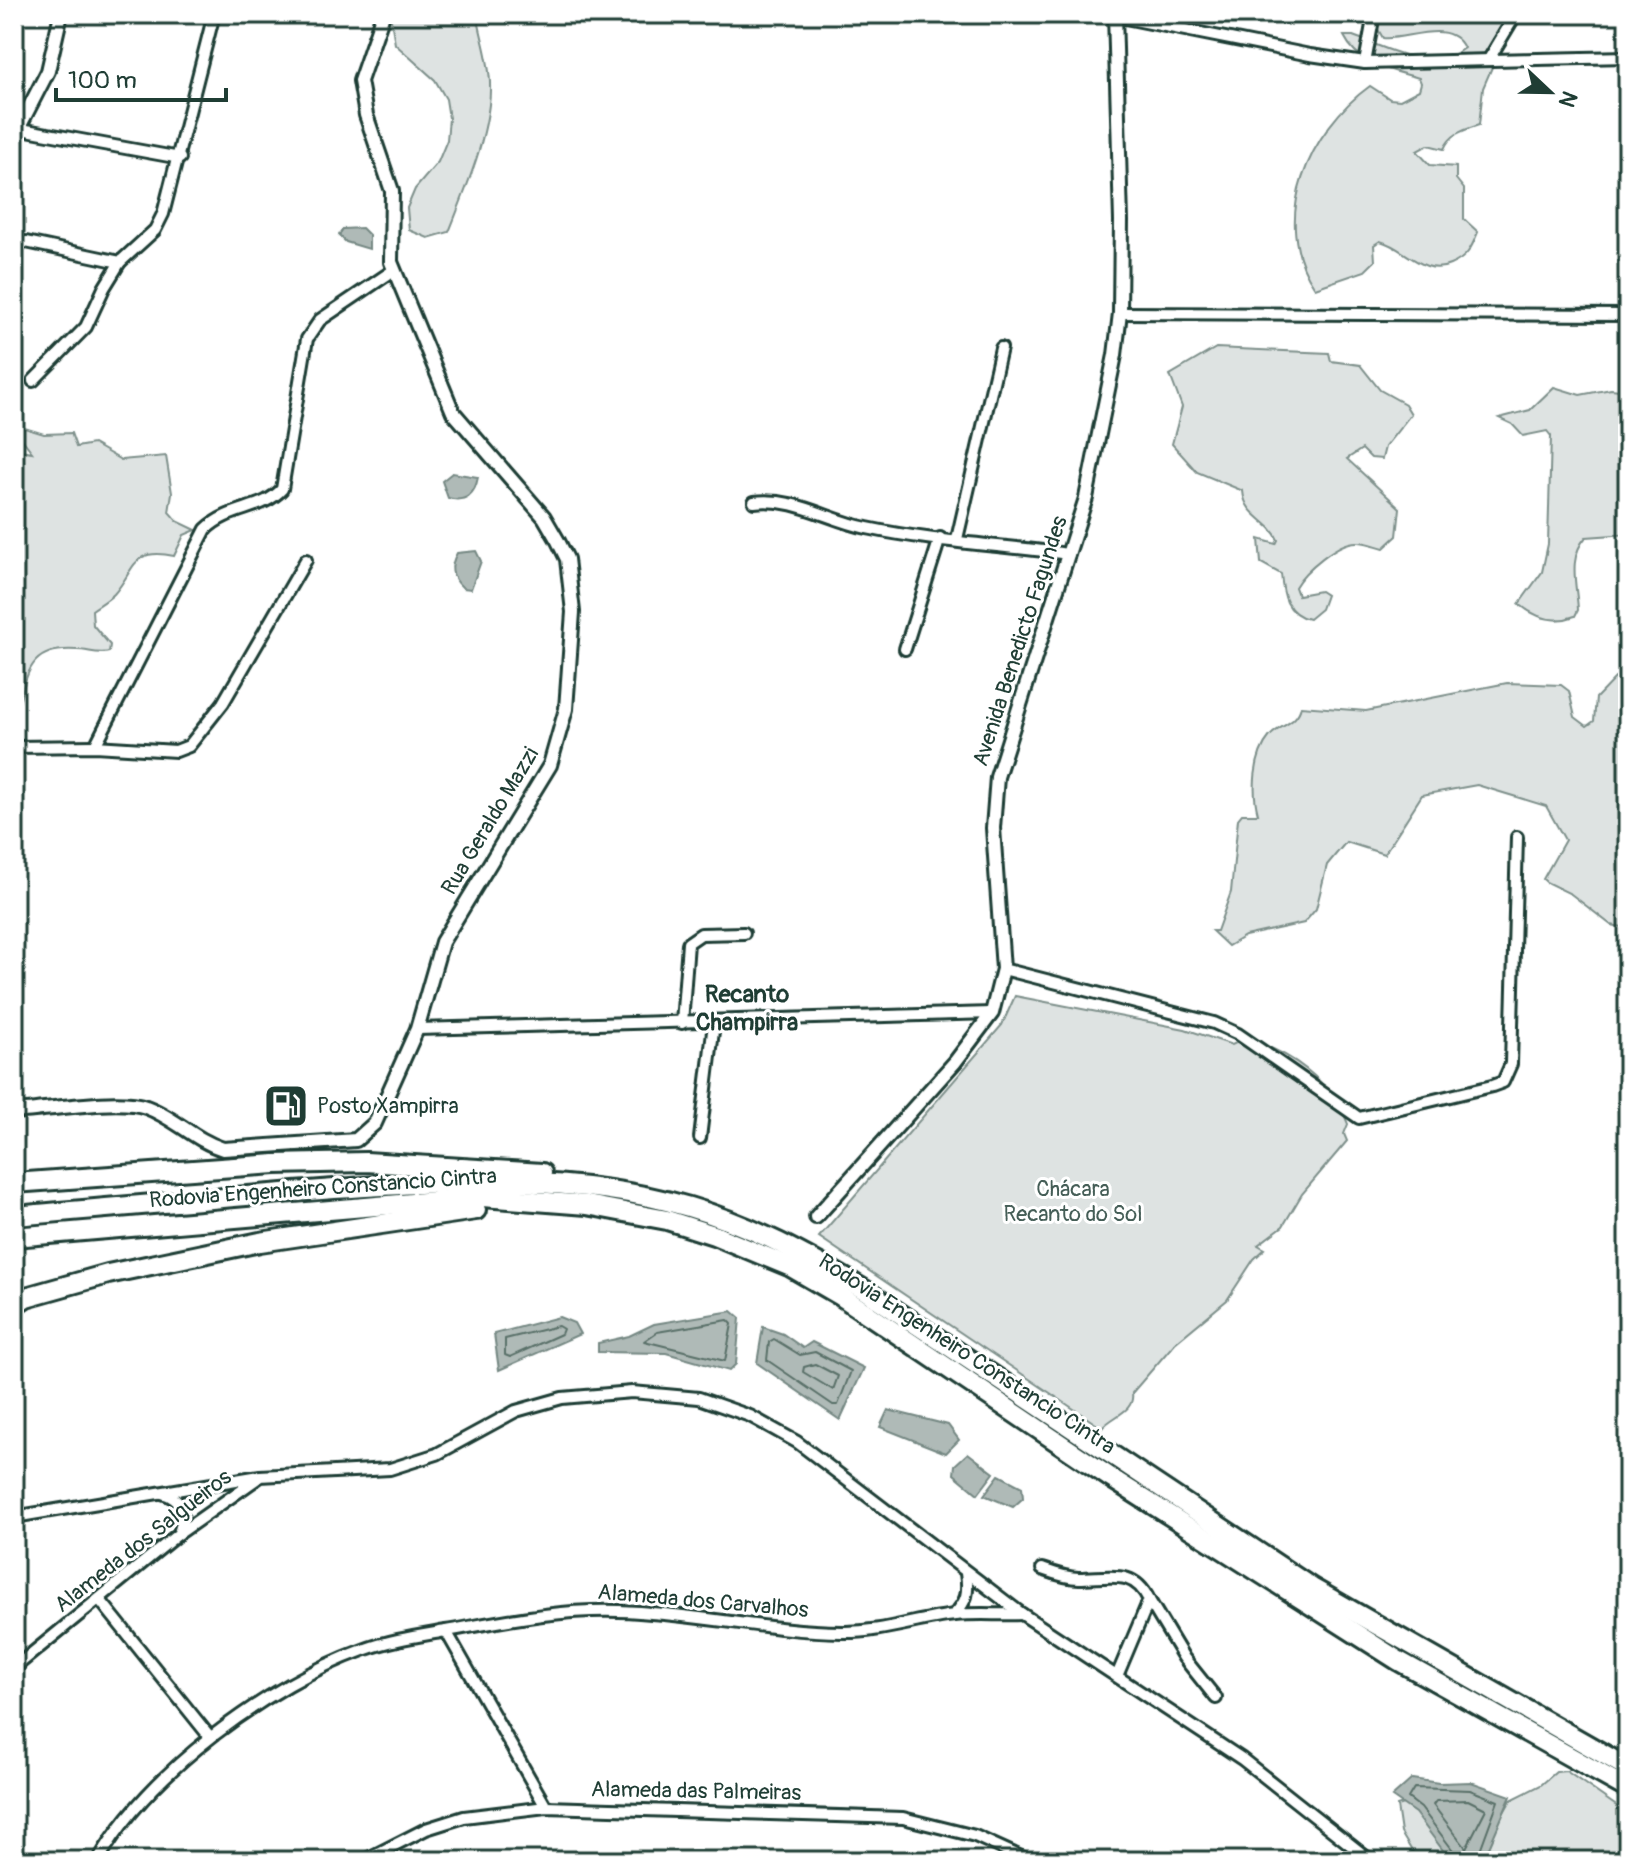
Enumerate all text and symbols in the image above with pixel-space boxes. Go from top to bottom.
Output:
scale bar [56,52,226,102]
north arrow [1510,52,1590,132]
text: 100 m [68,66,137,95]
text: N [1552,87,1583,111]
street label: Avenida Benedicto Fagundes [966,512,1074,770]
street label: Rua Geraldo Mazzi [435,742,545,900]
district label: Recanto Champirra [696,980,798,1037]
fuel station icon: Posto Xampirra [262,1082,310,1130]
place label: Posto Xampirra [317,1092,459,1120]
street label: Rodovia Engenheiro Constancio Cintra [148,1162,498,1214]
park label: Chácara Recanto do Sol [1004,1175,1142,1228]
street label: Rodovia Engenheiro Constancio Cintra [813,1247,1121,1461]
street label: Alameda dos Salgueiros [49,1463,237,1619]
street label: Alameda dos Carvalhos [596,1578,810,1624]
street label: Alameda das Palmeiras [591,1775,802,1807]

